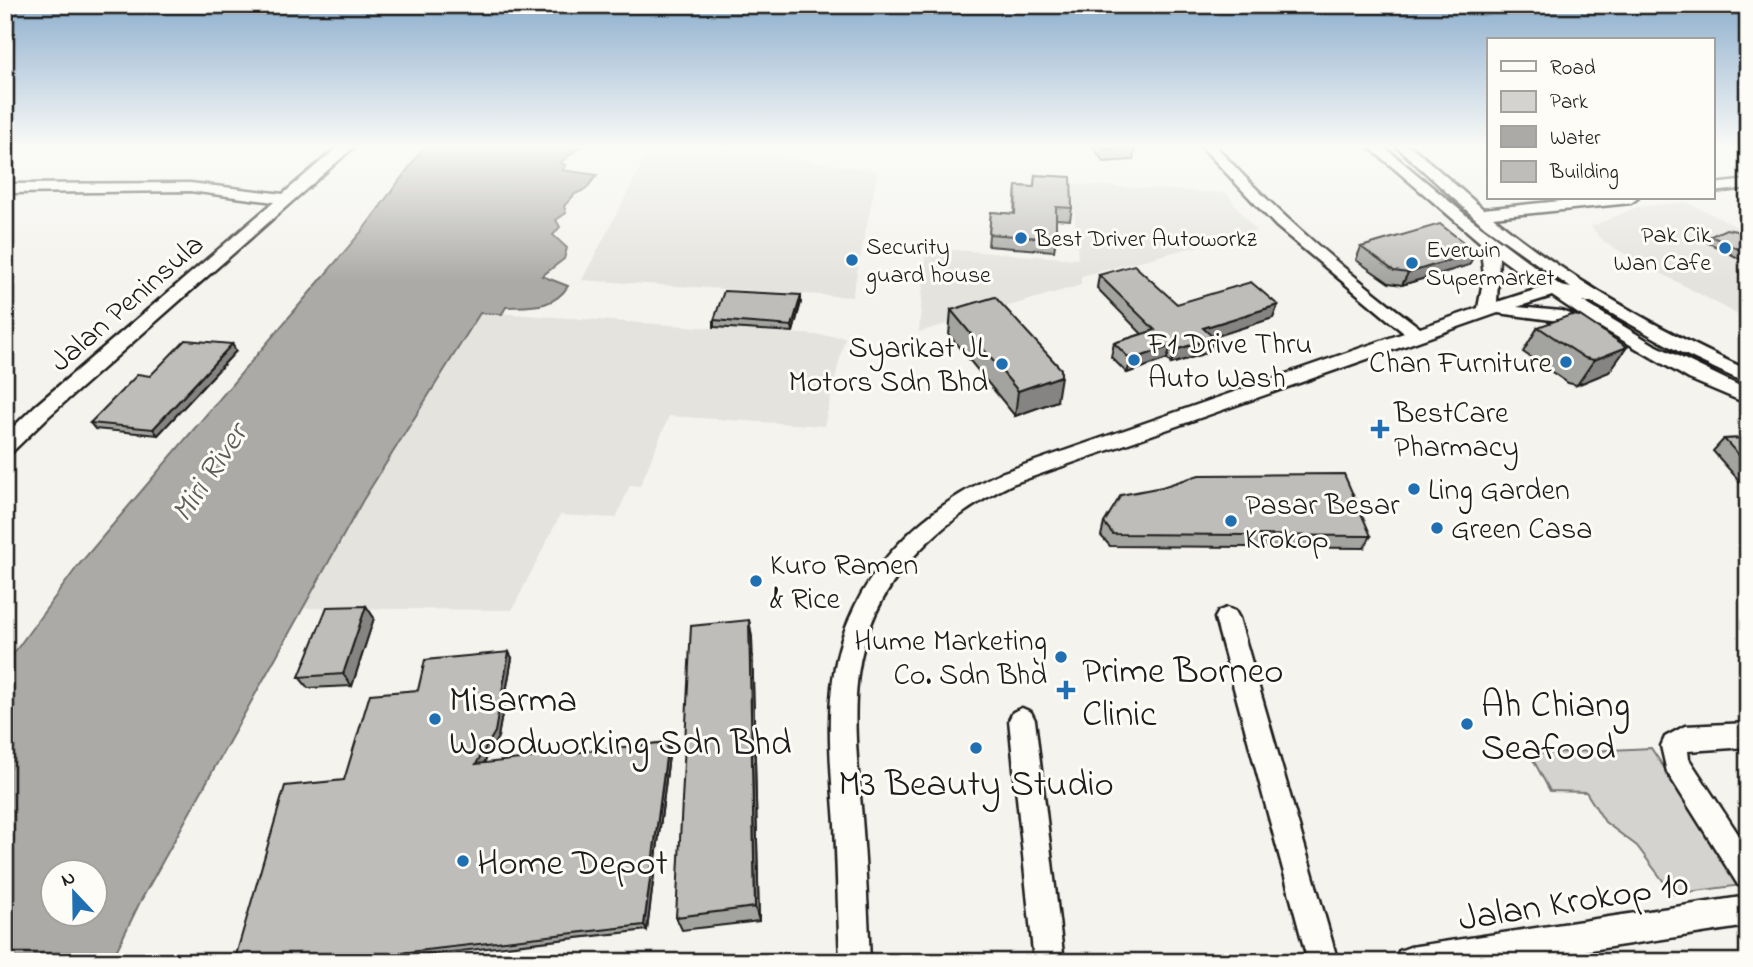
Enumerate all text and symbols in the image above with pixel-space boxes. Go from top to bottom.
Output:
legend [1487,38,1714,200]
text: Road [1550,54,1596,84]
text: Park [1550,88,1589,118]
text: Water [1550,124,1601,154]
text: Building [1549,158,1619,190]
place label: Pak Cik Wan Cafe [1614,219,1711,282]
place label: Best Driver Autoworkz [1034,223,1258,258]
street label: Jalan Peninsula [41,225,215,384]
marker: Best Driver Autoworkz [1013,230,1029,246]
place label: Security guard house [865,231,991,294]
place label: Everwin Supermarket [1426,234,1555,297]
marker: Pak Cik Wan Cafe [1717,240,1733,256]
marker: Security guard house [844,252,860,268]
marker: Everwin Supermarket [1404,255,1420,271]
place label: F1 Drive Thru Auto Wash [1147,324,1312,402]
place label: Syarikat JL Motors Sdn Bhd [789,328,989,406]
place label: Chan Furniture [1369,343,1553,387]
marker: F1 Drive Thru Auto Wash [1126,352,1142,368]
marker: Chan Furniture [1558,354,1574,370]
marker: Syarikat JL Motors Sdn Bhd [994,356,1010,372]
place label: BestCare Pharmacy [1393,393,1519,471]
water label: Miri River [161,412,263,533]
marker: BestCare Pharmacy [1372,421,1388,437]
place label: Ling Garden [1428,470,1570,514]
marker: Ling Garden [1406,481,1422,497]
place label: Pasar Besar Krokop [1245,485,1400,563]
place label: Green Casa [1451,509,1592,553]
marker: Pasar Besar Krokop [1223,513,1239,529]
marker: Green Casa [1429,520,1445,536]
place label: Kuro Ramen & Rice [770,545,918,623]
marker: Kuro Ramen & Rice [748,573,764,589]
place label: Hume Marketing Co. Sdn Bhd [854,621,1047,699]
place label: Prime Borneo Clinic [1082,646,1284,743]
marker: Hume Marketing Co. Sdn Bhd [1053,649,1069,665]
place label: Misarma Woodworking Sdn Bhd [449,675,792,772]
marker: Prime Borneo Clinic [1056,680,1076,700]
place label: Ah Chiang Seafood [1481,680,1630,777]
marker: Misarma Woodworking Sdn Bhd [427,711,443,727]
marker: Ah Chiang Seafood [1459,716,1475,732]
marker: M3 Beauty Studio [968,740,984,756]
place label: M3 Beauty Studio [838,759,1114,813]
place label: Home Depot [477,838,668,892]
marker: Home Depot [455,853,471,869]
north arrow [38,858,108,928]
street label: Jalan Krokop 10 [1455,858,1692,948]
text: N [58,865,80,894]

